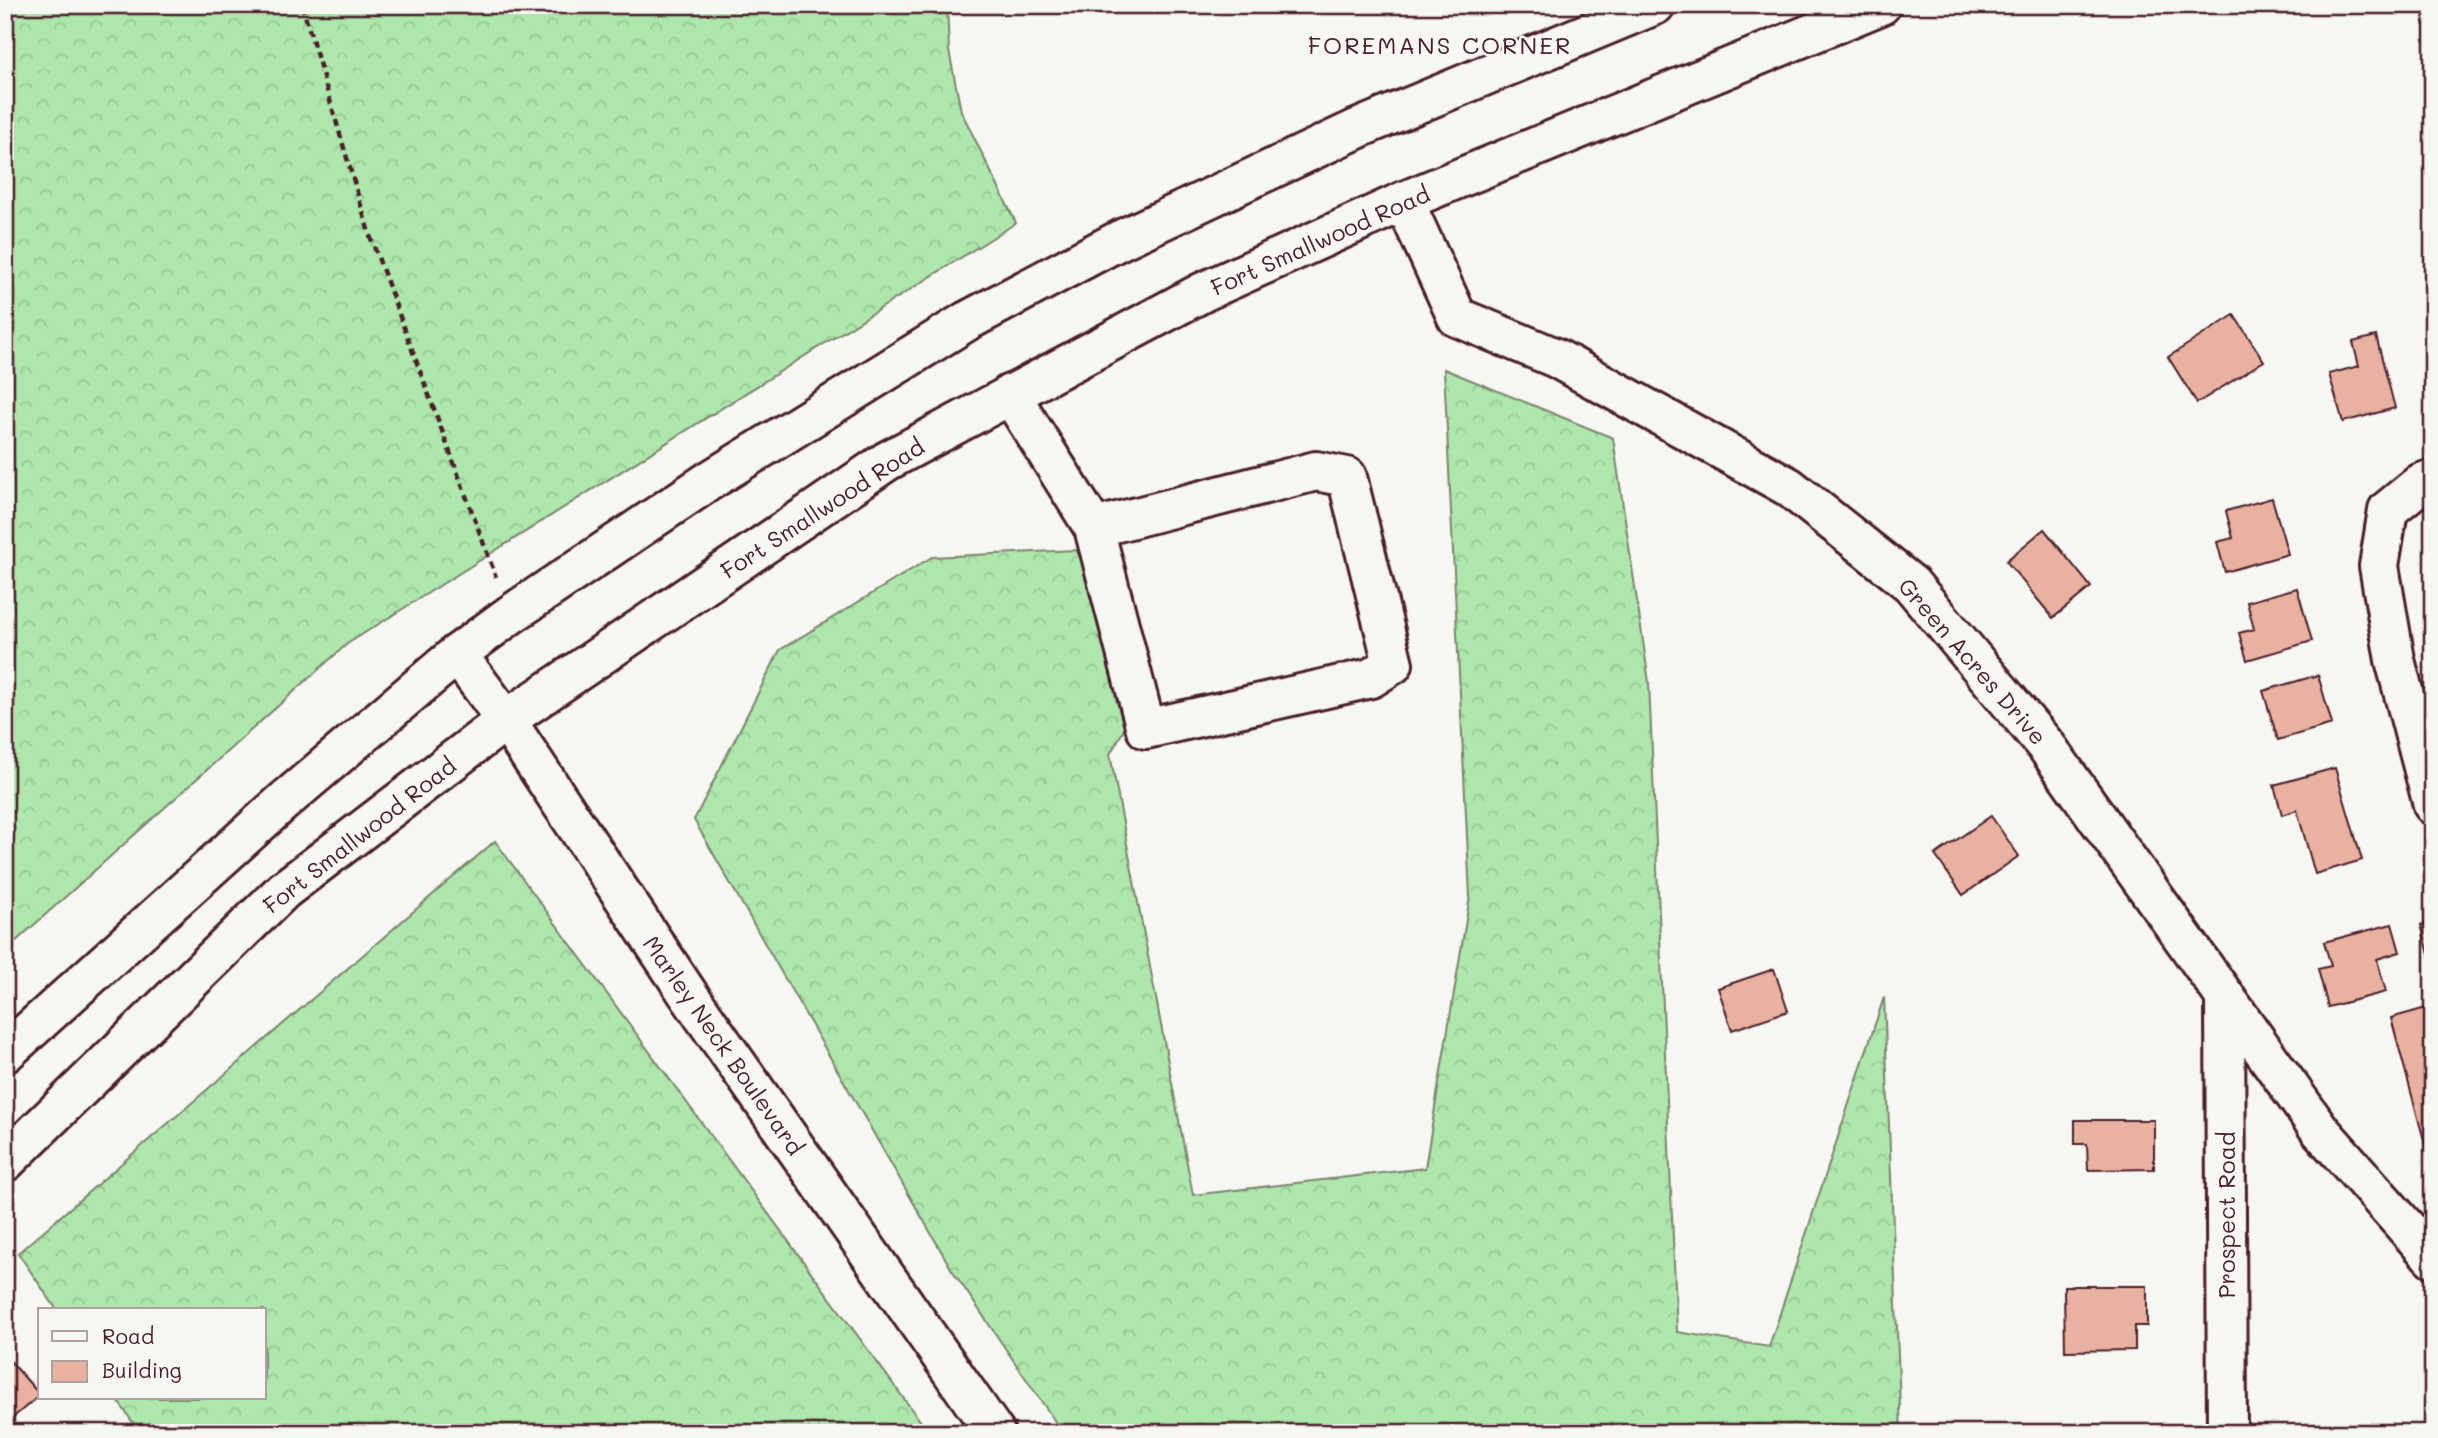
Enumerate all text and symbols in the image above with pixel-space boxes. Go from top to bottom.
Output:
district label: FOREMANS CORNER [1308,29,1572,60]
street label: Fort Smallwood Road [1206,178,1434,302]
street label: Fort Smallwood Road [714,431,930,585]
street label: Green Acres Drive [1892,571,2054,751]
street label: Fort Smallwood Road [256,750,462,920]
street label: Marley Neck Boulevard [637,929,811,1161]
street label: Prospect Road [2211,1131,2241,1299]
legend [38,1308,266,1400]
text: Road [102,1322,154,1349]
text: Building [102,1356,182,1383]

